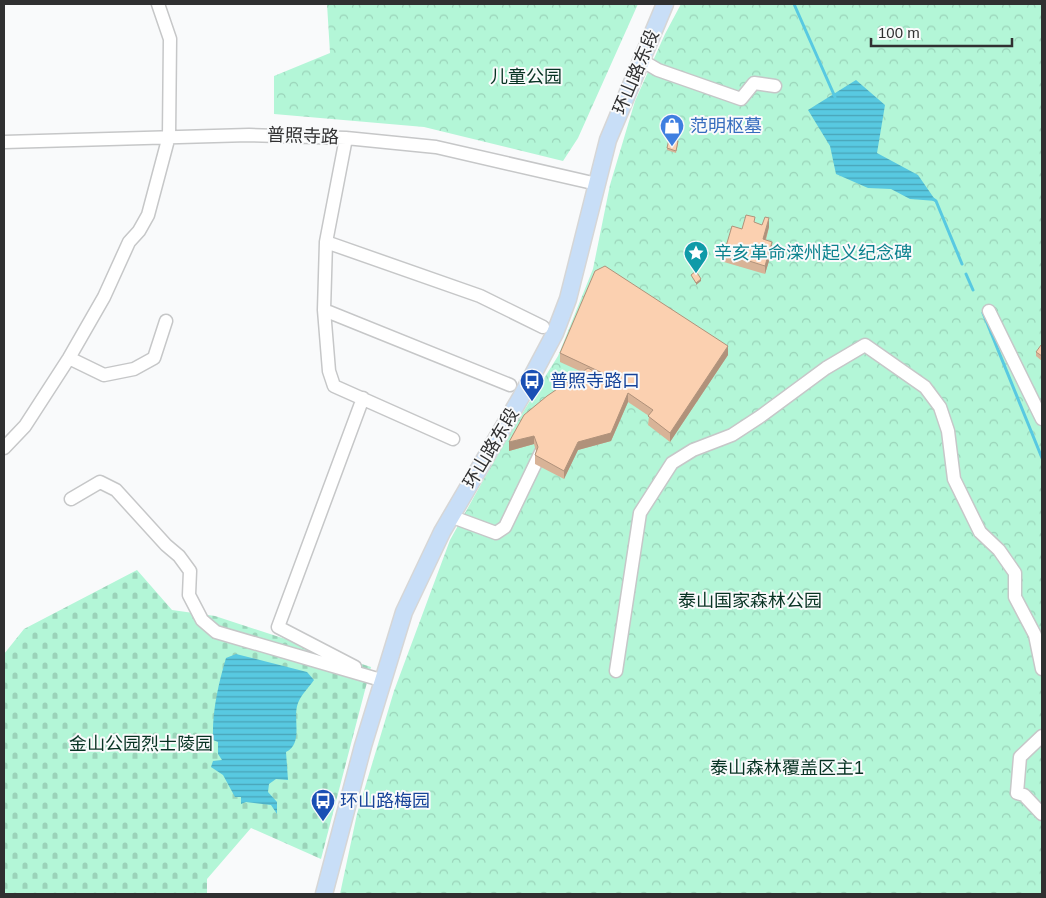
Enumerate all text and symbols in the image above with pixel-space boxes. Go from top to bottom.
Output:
scale bar [871,15,1012,47]
text: 100 m [878,24,920,41]
street label: 环山路东段 [609,27,663,117]
park label: 儿童公园 [490,67,562,87]
shop icon: 范明枢墓 [659,113,685,147]
place label: 范明枢墓 [690,116,762,136]
street label: 普照寺路 [267,125,339,147]
place icon: 辛亥革命滦州起义纪念碑 [683,240,709,274]
place label: 辛亥革命滦州起义纪念碑 [714,243,912,263]
bus stop icon: 普照寺路口 [519,368,545,402]
place label: 普照寺路口 [550,371,640,391]
street label: 环山路东段 [459,404,523,492]
park label: 泰山国家森林公园 [678,591,822,611]
park label: 金山公园烈士陵园 [69,734,213,754]
park label: 泰山森林覆盖区主1 [710,758,864,778]
bus stop icon: 环山路梅园 [310,788,336,822]
place label: 环山路梅园 [340,791,430,811]

